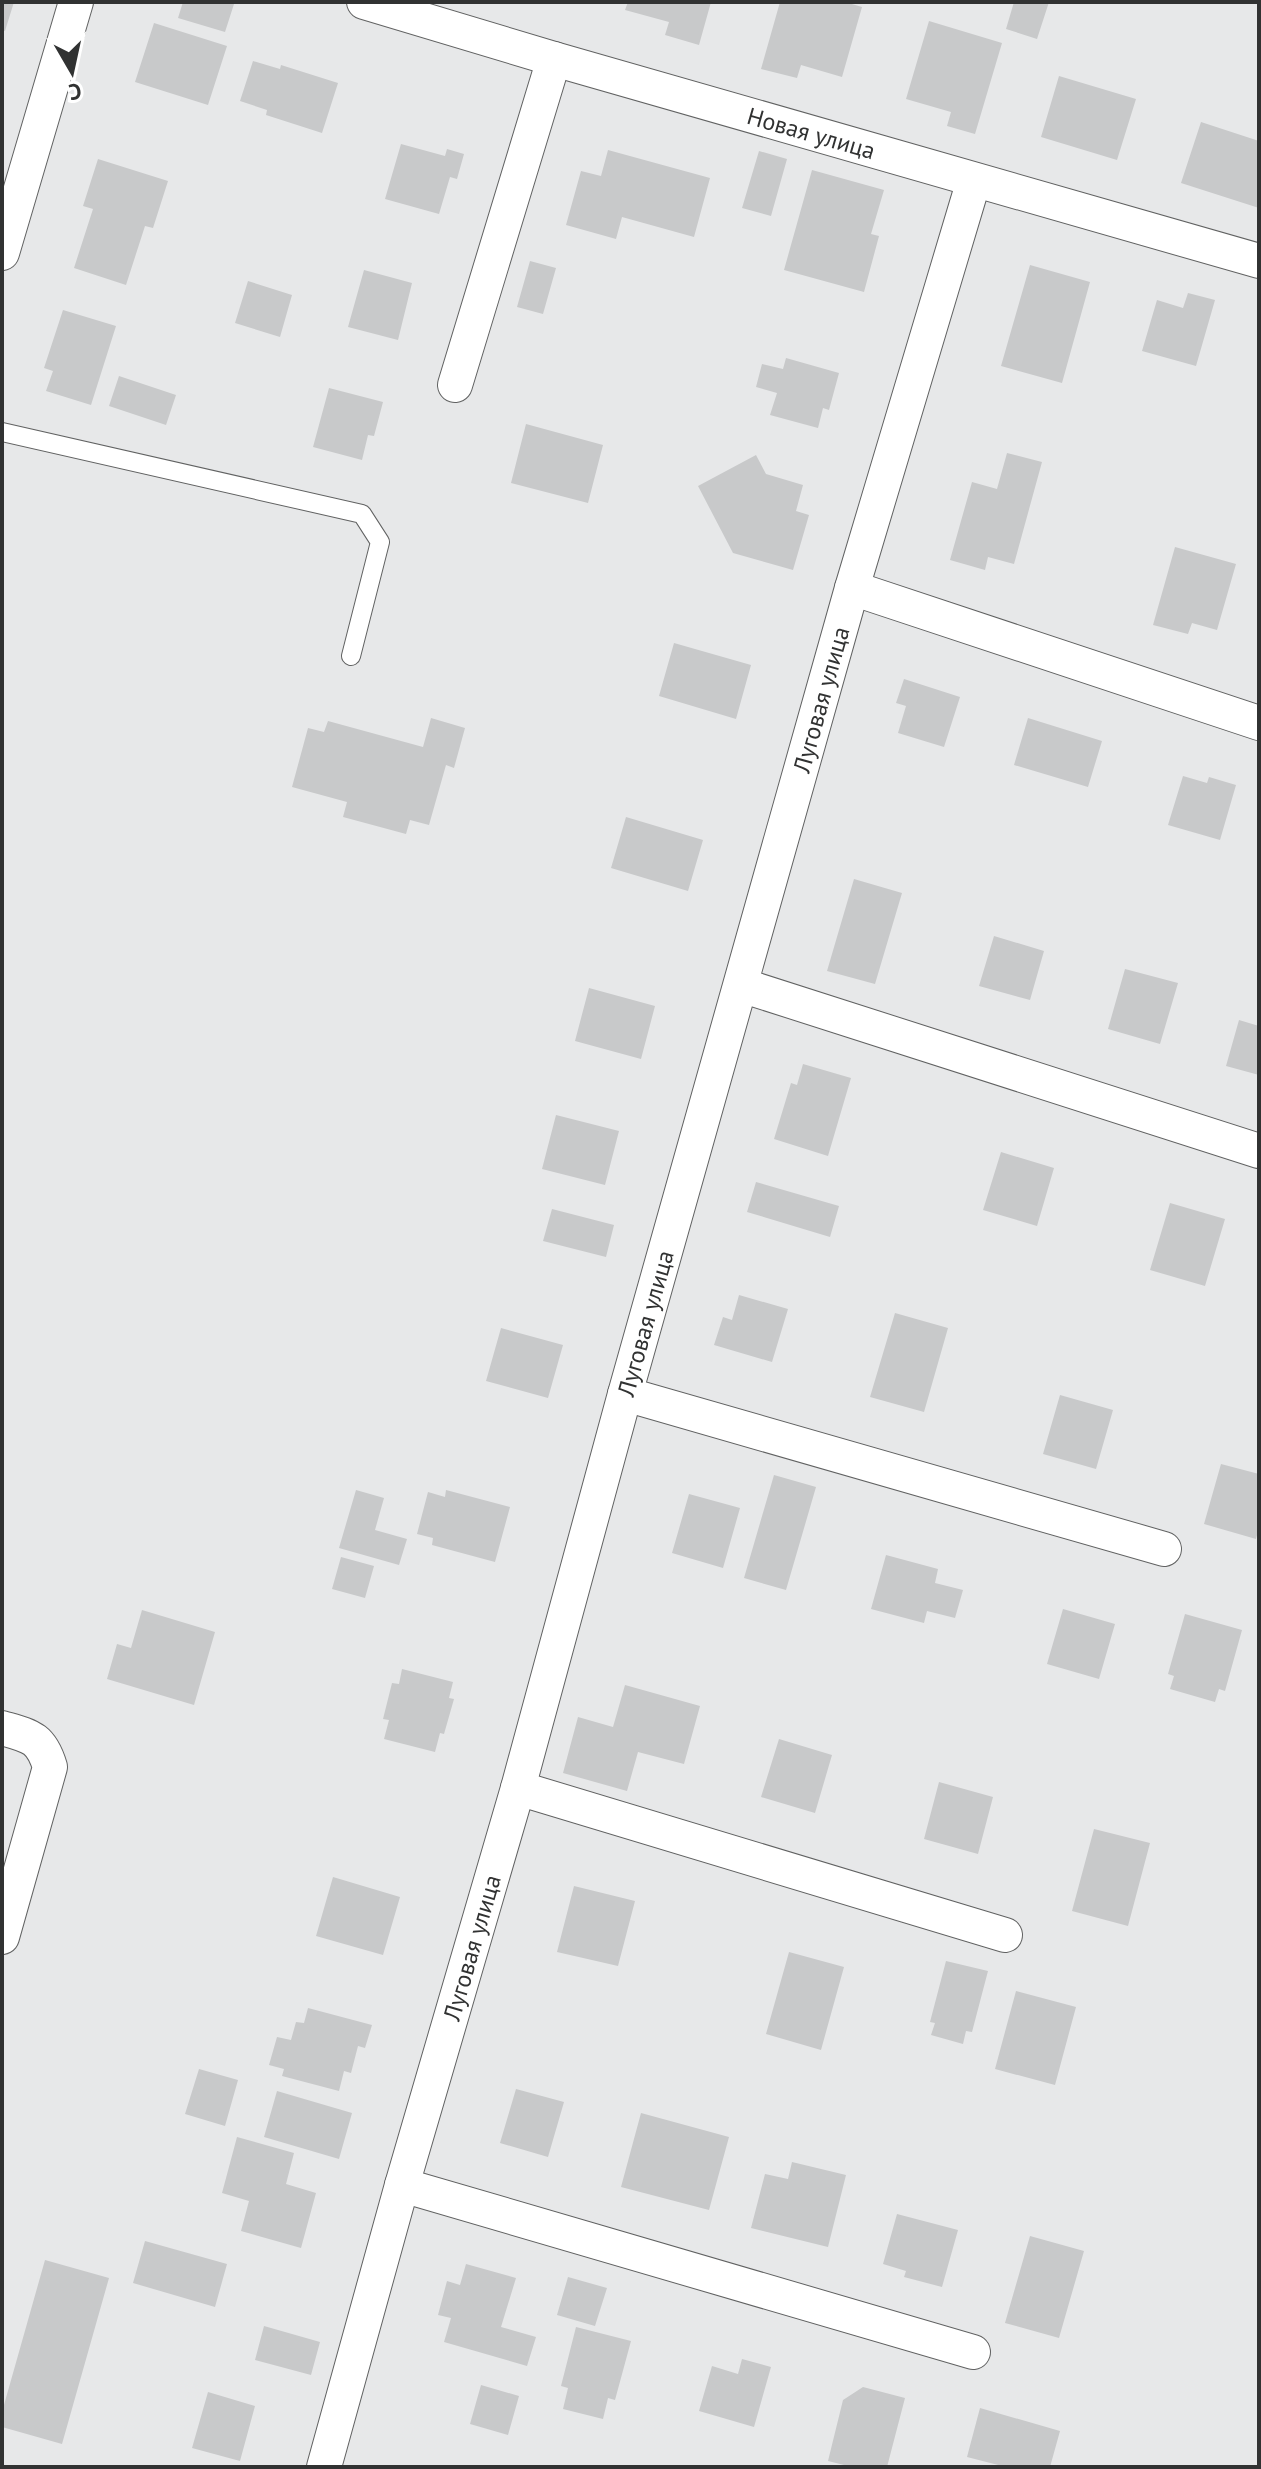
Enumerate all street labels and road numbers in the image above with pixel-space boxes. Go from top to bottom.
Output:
street label: Новая улица [744,100,879,166]
street label: Луговая улица [785,623,856,777]
street label: Луговая улица [609,1247,680,1401]
street label: Луговая улица [435,1871,507,2025]

